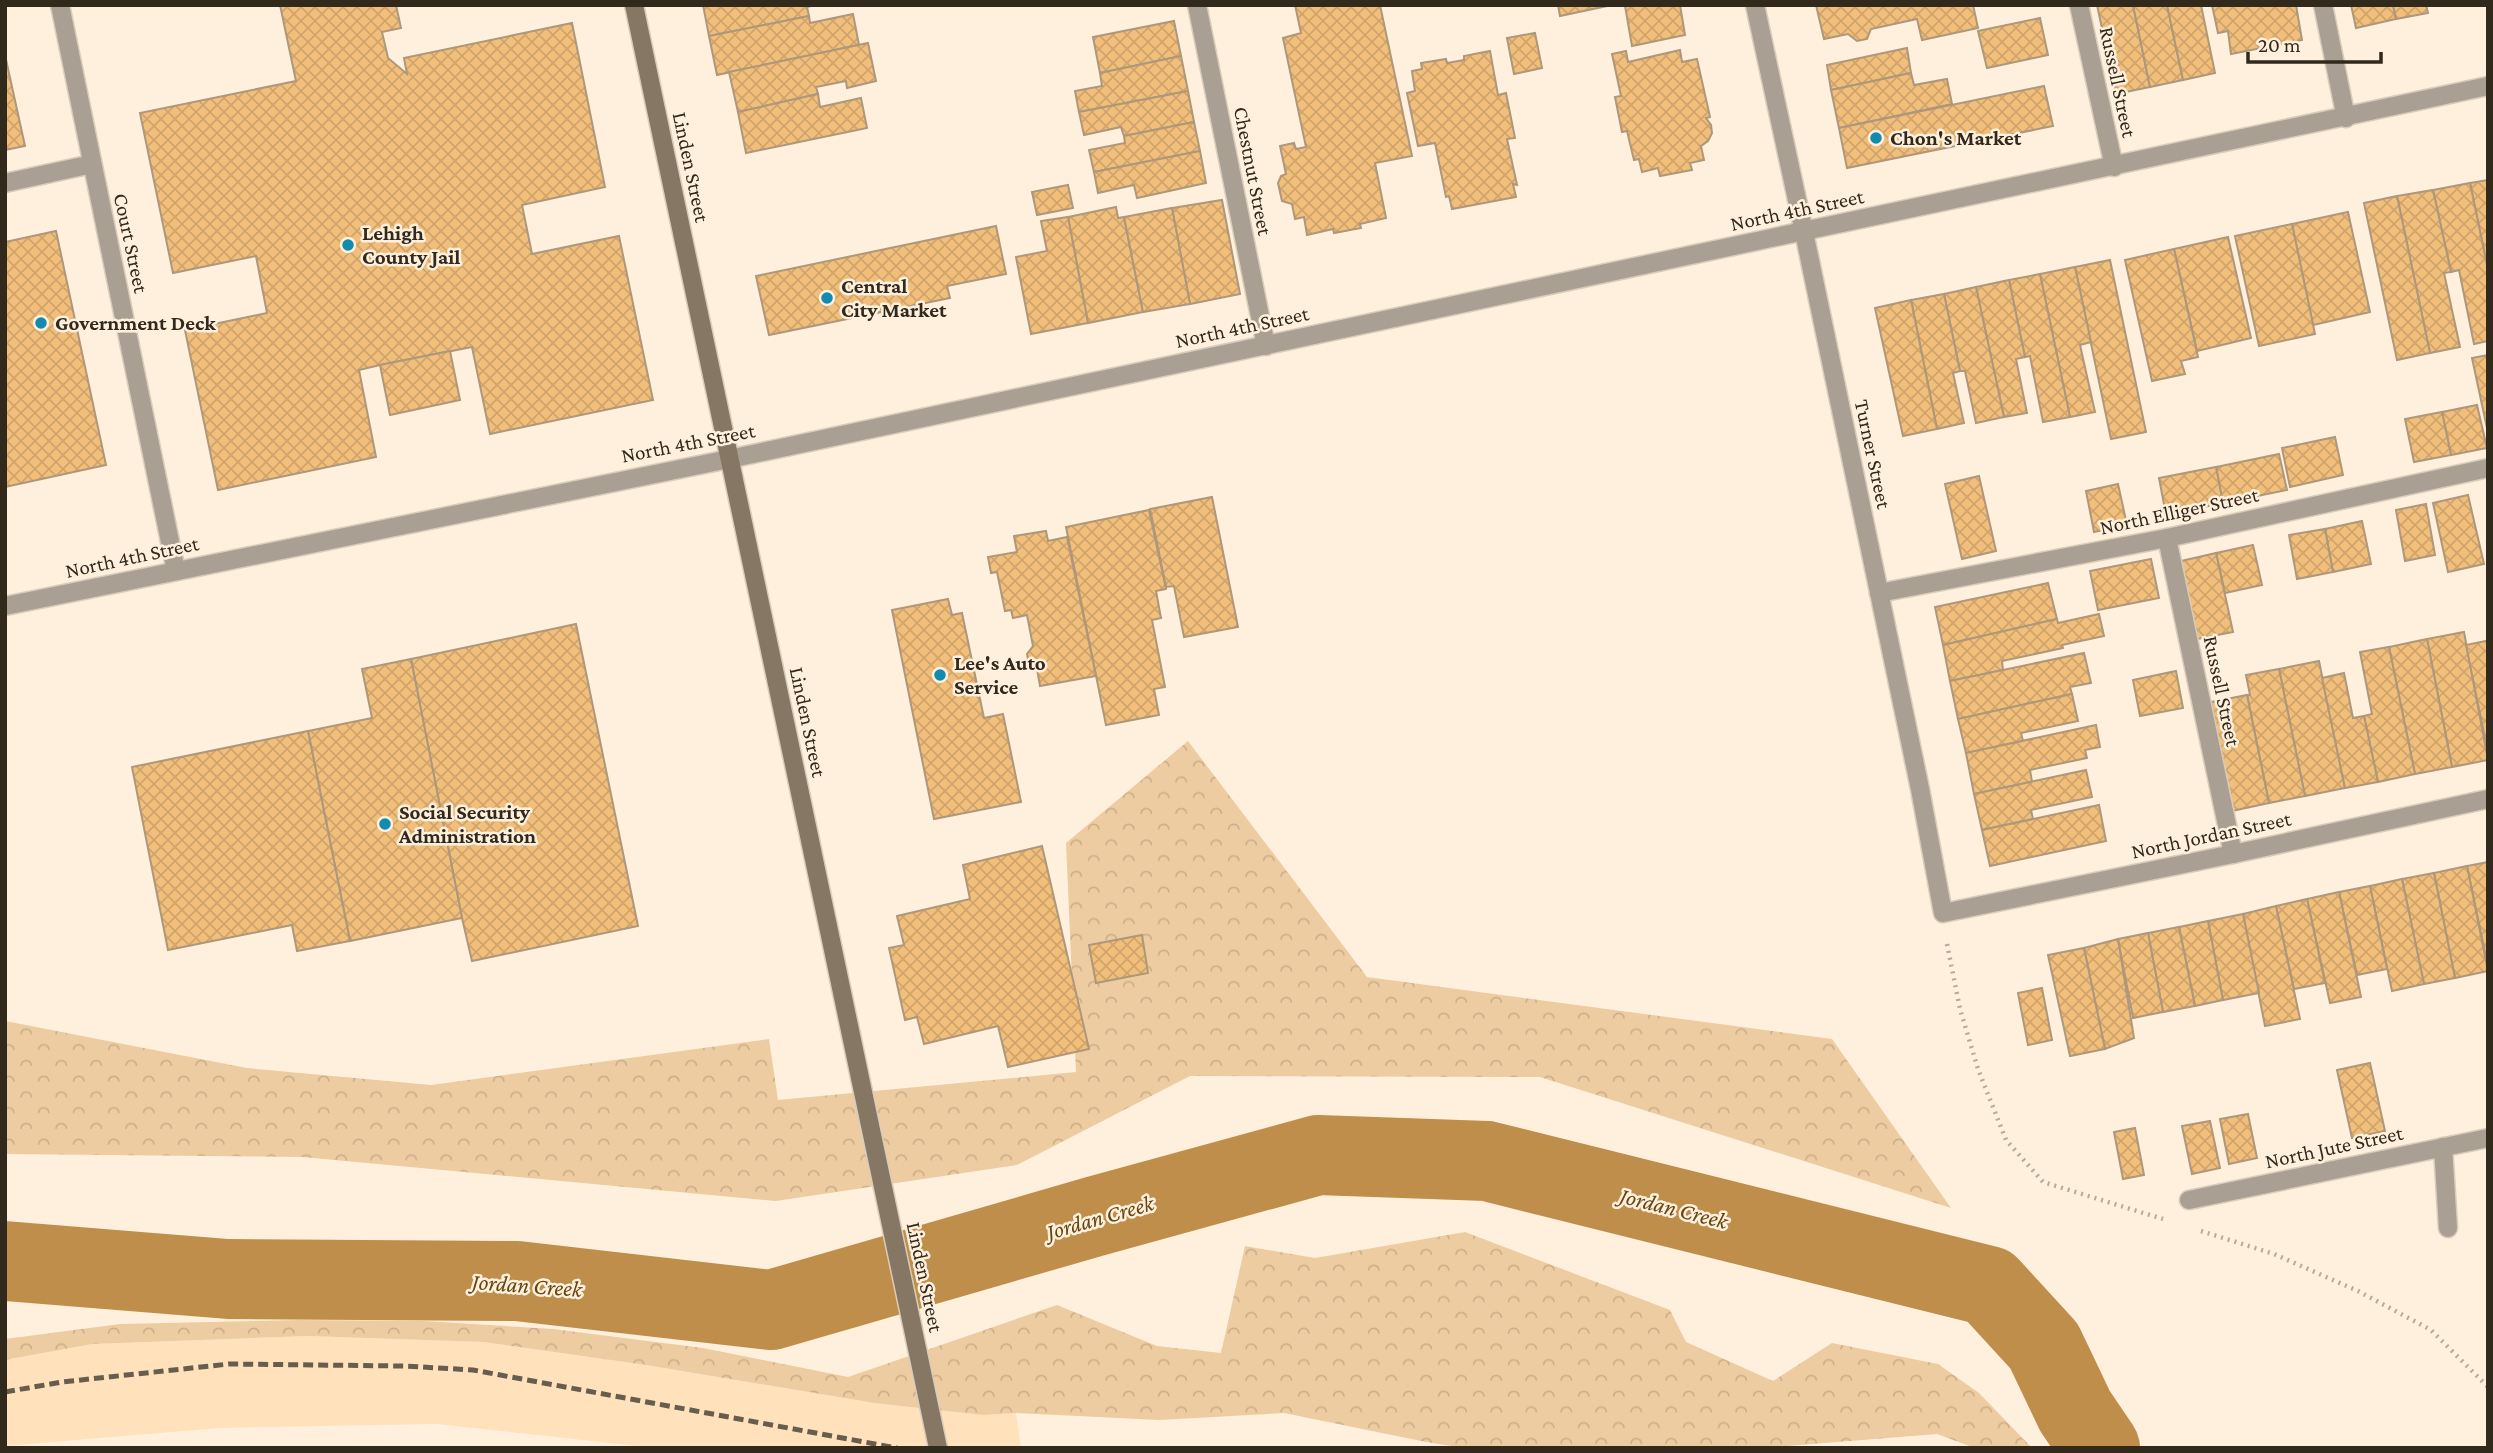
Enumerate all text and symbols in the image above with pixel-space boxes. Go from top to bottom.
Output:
scale bar [2248,21,2381,65]
street label: Russell Street [2095,25,2142,140]
text: 20 m [2258,33,2301,57]
street label: Chestnut Street [1229,105,1277,238]
street label: Linden Street [668,110,715,225]
place label: Chon's Market [1890,126,2022,150]
marker: Chon's Market [1868,130,1884,146]
street label: North 4th Street [1728,184,1867,236]
street label: Court Street [109,191,153,296]
place label: Lehigh County Jail [362,221,460,269]
marker: Lehigh County Jail [340,237,356,253]
place label: Central City Market [841,274,947,322]
marker: Central City Market [819,290,835,306]
street label: North 4th Street [1173,301,1312,353]
place label: Government Deck [55,311,216,335]
marker: Government Deck [33,315,49,331]
street label: Turner Street [1850,397,1896,512]
street label: North 4th Street [619,418,758,468]
street label: North Elliger Street [2097,482,2262,540]
street label: North 4th Street [63,531,202,583]
street label: Russell Street [2199,634,2246,749]
place label: Lee's Auto Service [954,651,1046,699]
street label: Linden Street [785,665,832,780]
marker: Lee's Auto Service [932,667,948,683]
place label: Social Security Administration [398,800,536,848]
street label: North Jordan Street [2129,806,2294,864]
marker: Social Security Administration [377,816,393,832]
street label: North Jute Street [2263,1120,2406,1173]
water label: Jordan Creek [1613,1181,1732,1234]
water label: Jordan Creek [1040,1189,1158,1246]
street label: Linden Street [902,1220,949,1335]
water label: Jordan Creek [467,1268,584,1302]

